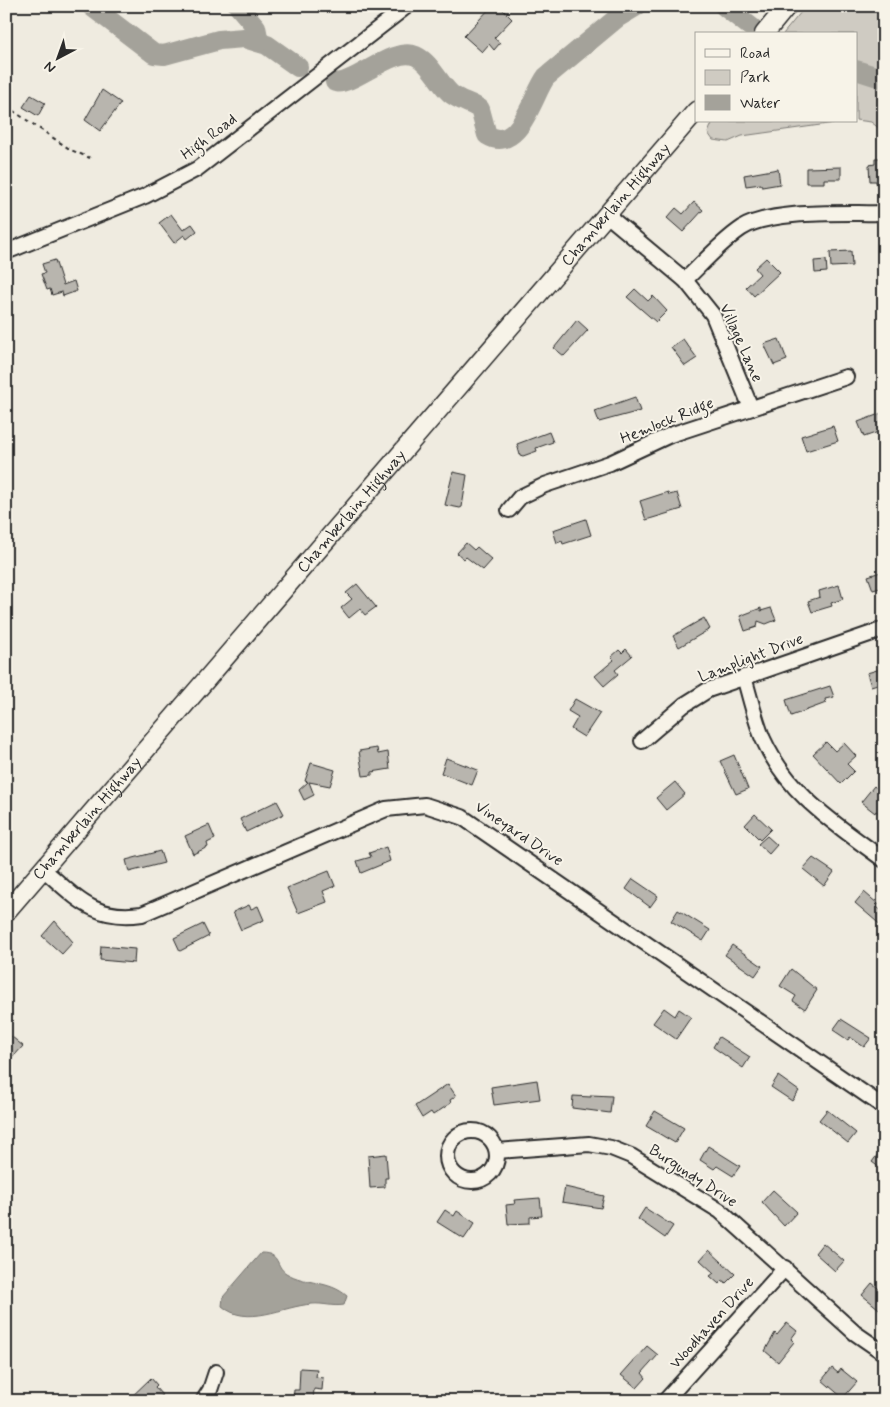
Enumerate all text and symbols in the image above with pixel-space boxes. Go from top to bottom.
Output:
north arrow [32,32,82,82]
legend [695,32,858,122]
text: Road [740,44,770,64]
text: N [41,57,60,77]
text: Park [740,68,770,88]
text: Water [740,94,780,114]
street label: High Road [177,109,242,166]
street label: Chamberlain Highway [556,138,675,271]
street label: Village Lane [714,300,768,386]
street label: Hemlock Ridge [617,393,717,450]
street label: Chamberlain Highway [292,445,410,577]
street label: Lamplight Drive [695,628,807,688]
street label: Chamberlain Highway [28,752,146,884]
street label: Vineyard Drive [471,797,567,871]
street label: Burgundy Drive [644,1140,741,1213]
street label: Woodhaven Drive [665,1272,759,1374]

